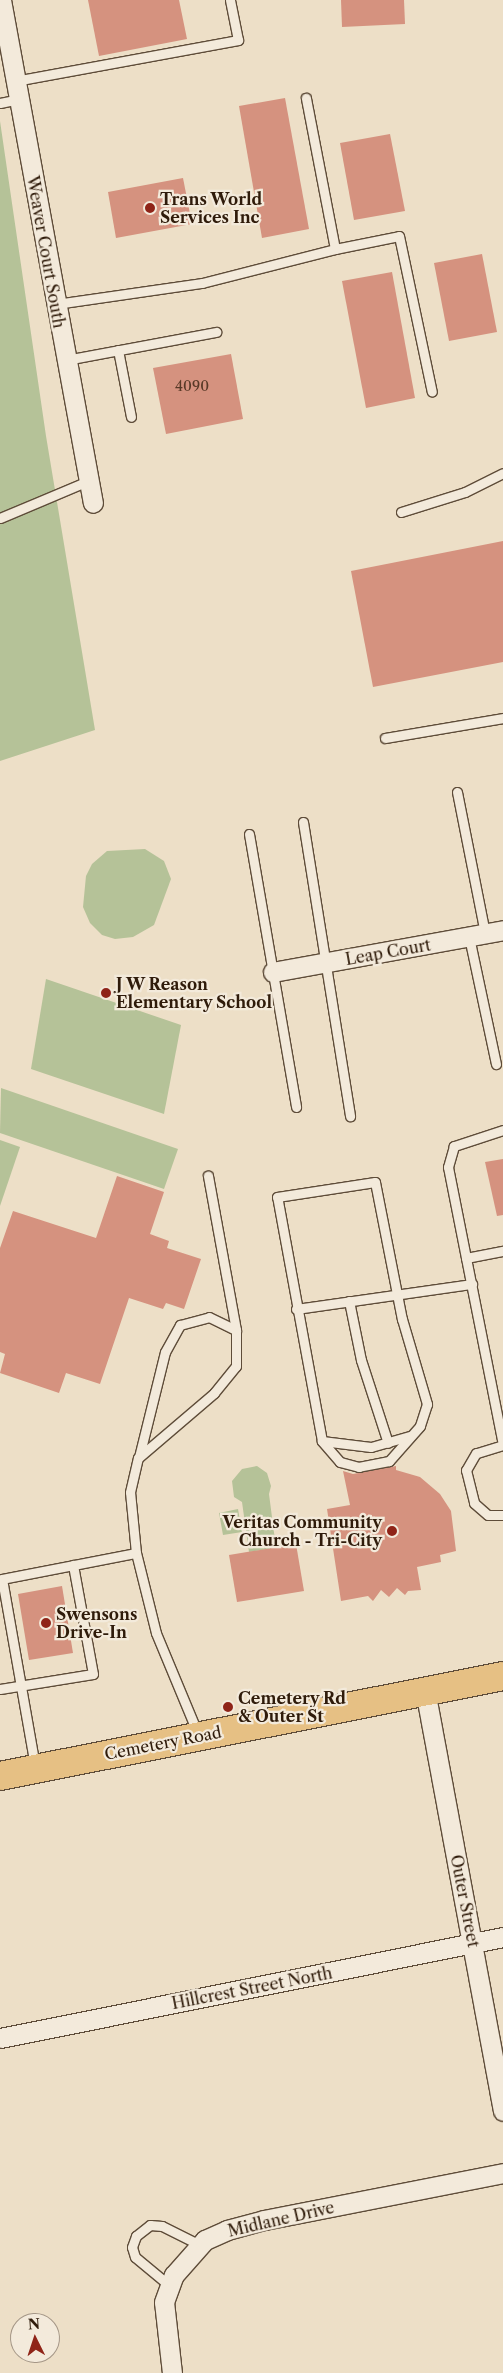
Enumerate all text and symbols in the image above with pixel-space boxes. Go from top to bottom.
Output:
street label: Weaver Court South [23,174,69,330]
place label: Trans World Services Inc [160,189,263,227]
marker: Trans World Services Inc [144,202,156,214]
house number: 4090 [175,378,209,394]
street label: Leap Court [344,935,432,969]
place label: J W Reason Elementary School [116,974,273,1012]
marker: J W Reason Elementary School [100,987,112,999]
place label: Veritas Community Church - Tri-City [223,1512,382,1550]
marker: Veritas Community Church - Tri-City [386,1525,398,1537]
place label: Swensons Drive-In [56,1604,137,1642]
marker: Swensons Drive-In [40,1617,52,1629]
place label: Cemetery Rd & Outer St [238,1688,346,1726]
marker: Cemetery Rd & Outer St [222,1701,234,1713]
street label: Cemetery Road [103,1722,223,1764]
street label: Outer Street [447,1853,483,1949]
street label: Hillcrest Street North [170,1963,334,2013]
street label: Midlane Drive [226,2197,336,2241]
north arrow [10,2313,60,2363]
text: N [27,2315,41,2333]

